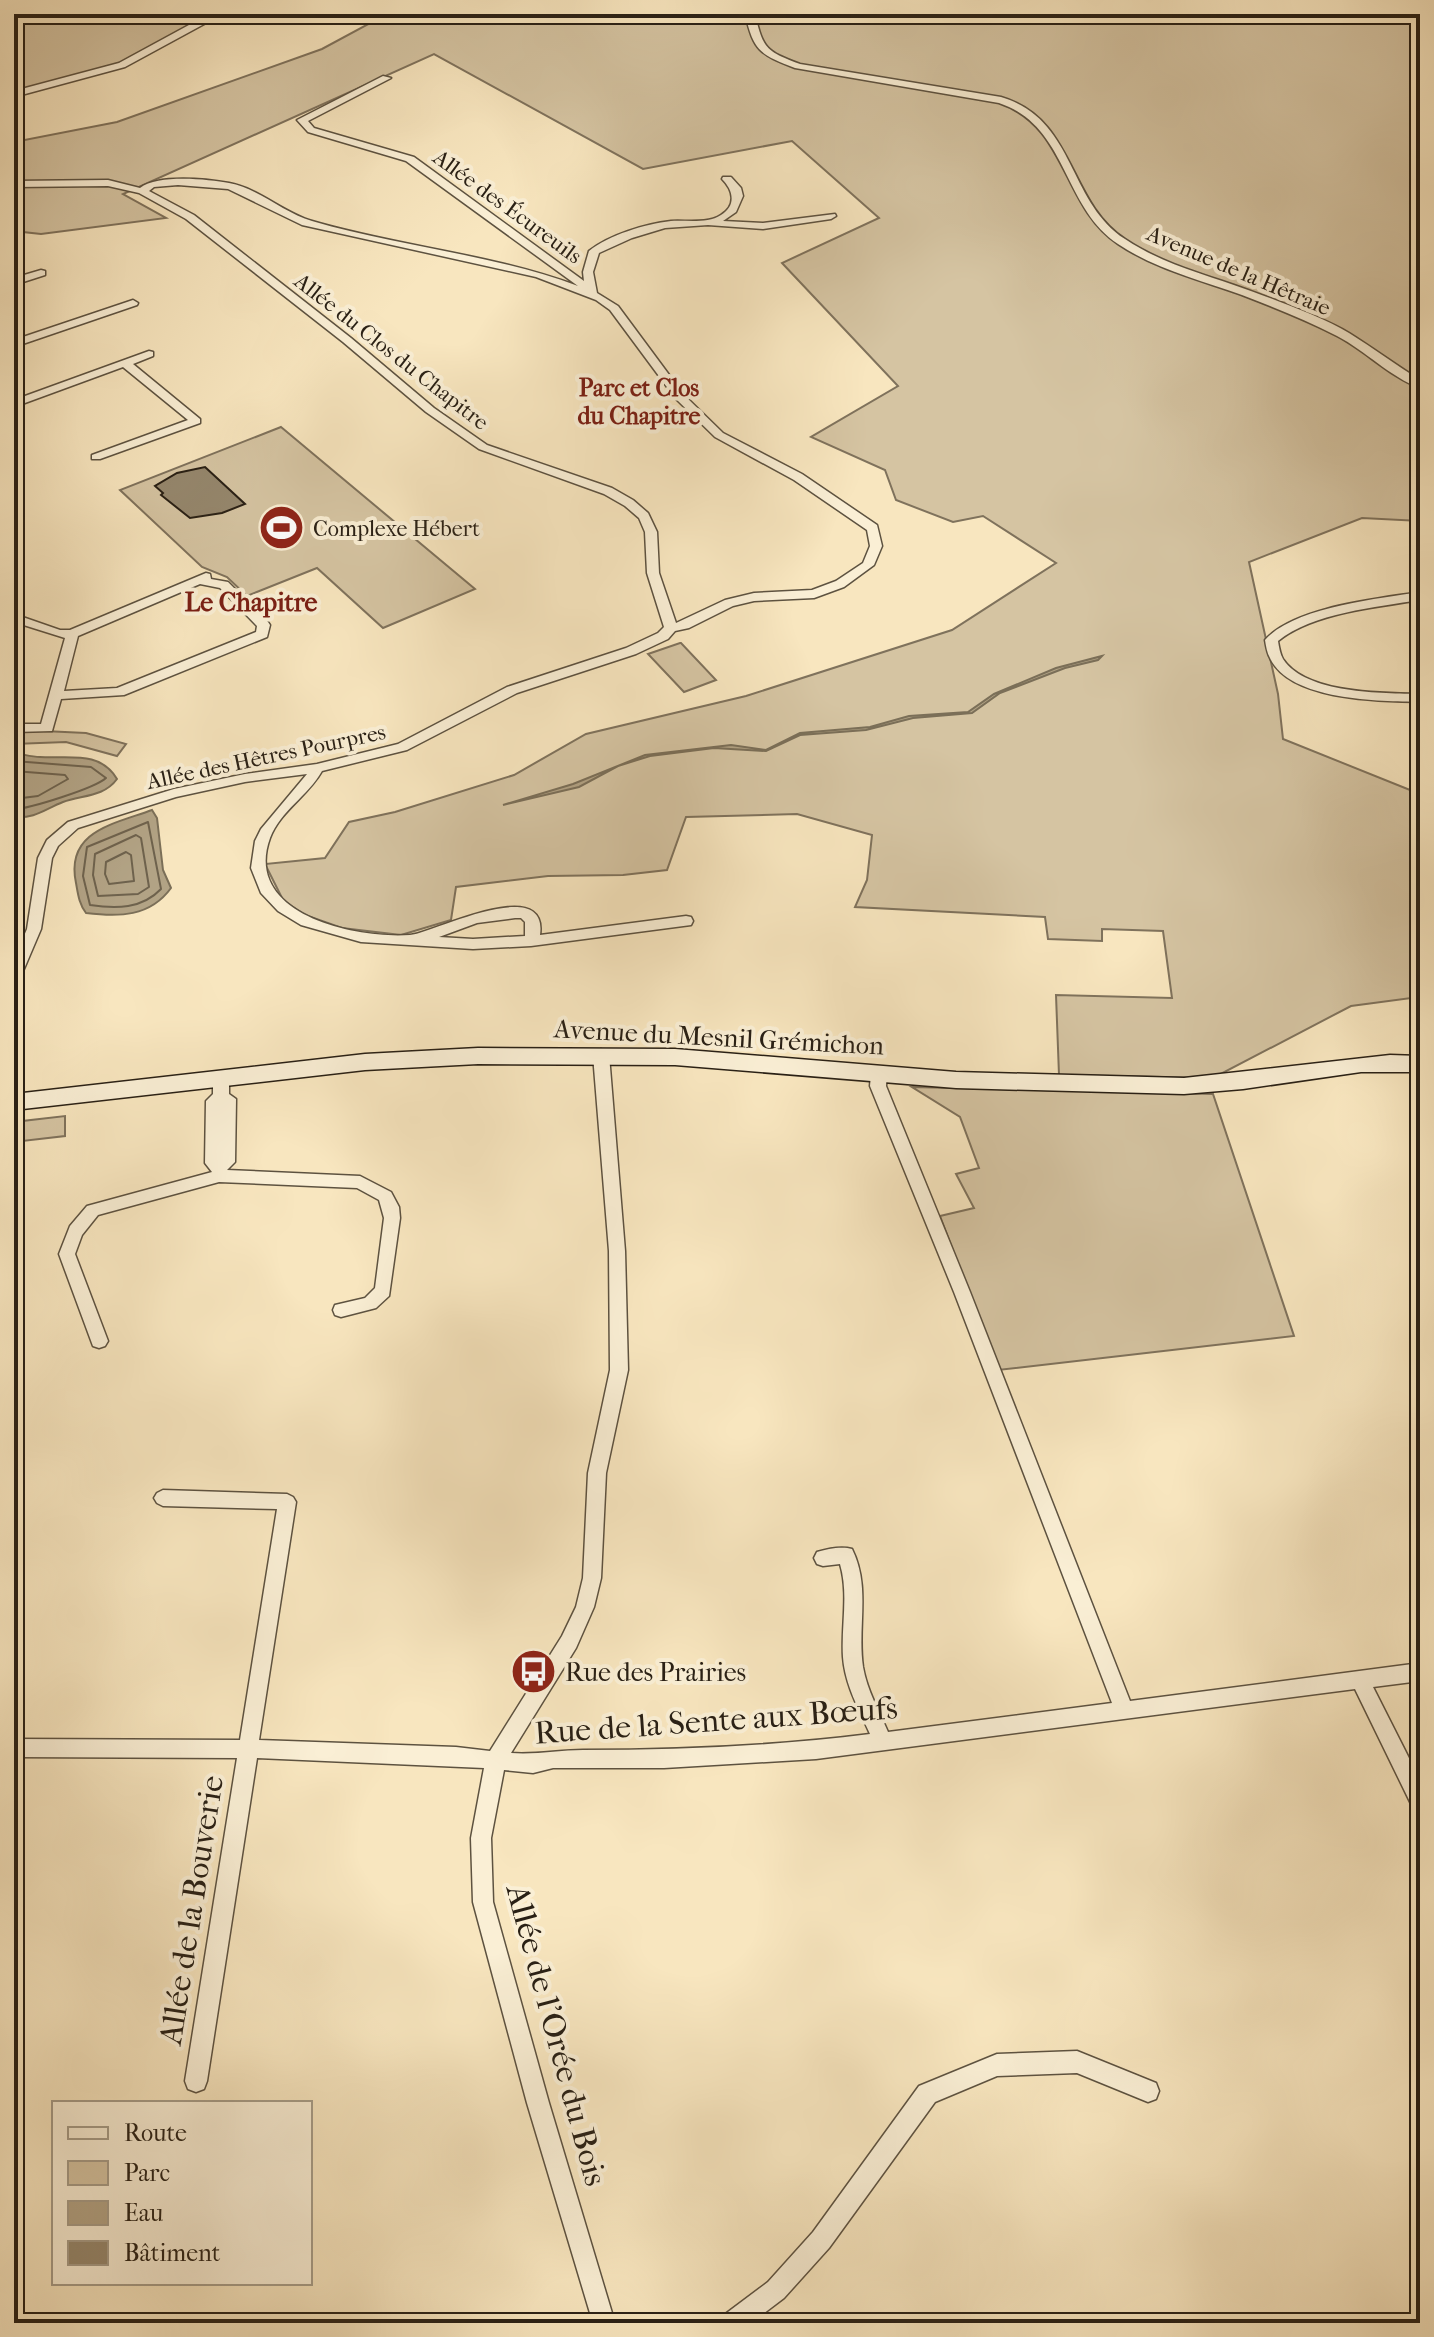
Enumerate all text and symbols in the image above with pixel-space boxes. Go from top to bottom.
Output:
street label: Allée des Écureuils [427,143,587,269]
street label: Avenue de la Hêtraie [1142,220,1334,321]
street label: Allée du Clos du Chapitre [288,267,494,436]
district label: Parc et Clos du Chapitre [578,374,701,430]
sports icon: Complexe Hébert [258,504,306,552]
place label: Complexe Hébert [313,516,480,542]
district label: Le Chapitre [185,587,318,618]
street label: Allée des Hêtres Pourpres [143,719,388,795]
street label: Avenue du Mesnil Grémichon [552,1013,885,1062]
bus stop icon: Rue des Prairies [510,1648,558,1696]
place label: Rue des Prairies [565,1657,746,1688]
street label: Rue de la Sente aux Bœufs [533,1689,899,1752]
street label: Allée de la Bouverie [152,1773,231,2049]
street label: Allée de l'Orée du Bois [498,1879,615,2190]
legend [52,2101,312,2285]
text: Route [124,2119,187,2147]
text: Parc [124,2159,170,2187]
text: Eau [124,2199,164,2227]
text: Bâtiment [124,2239,221,2267]

